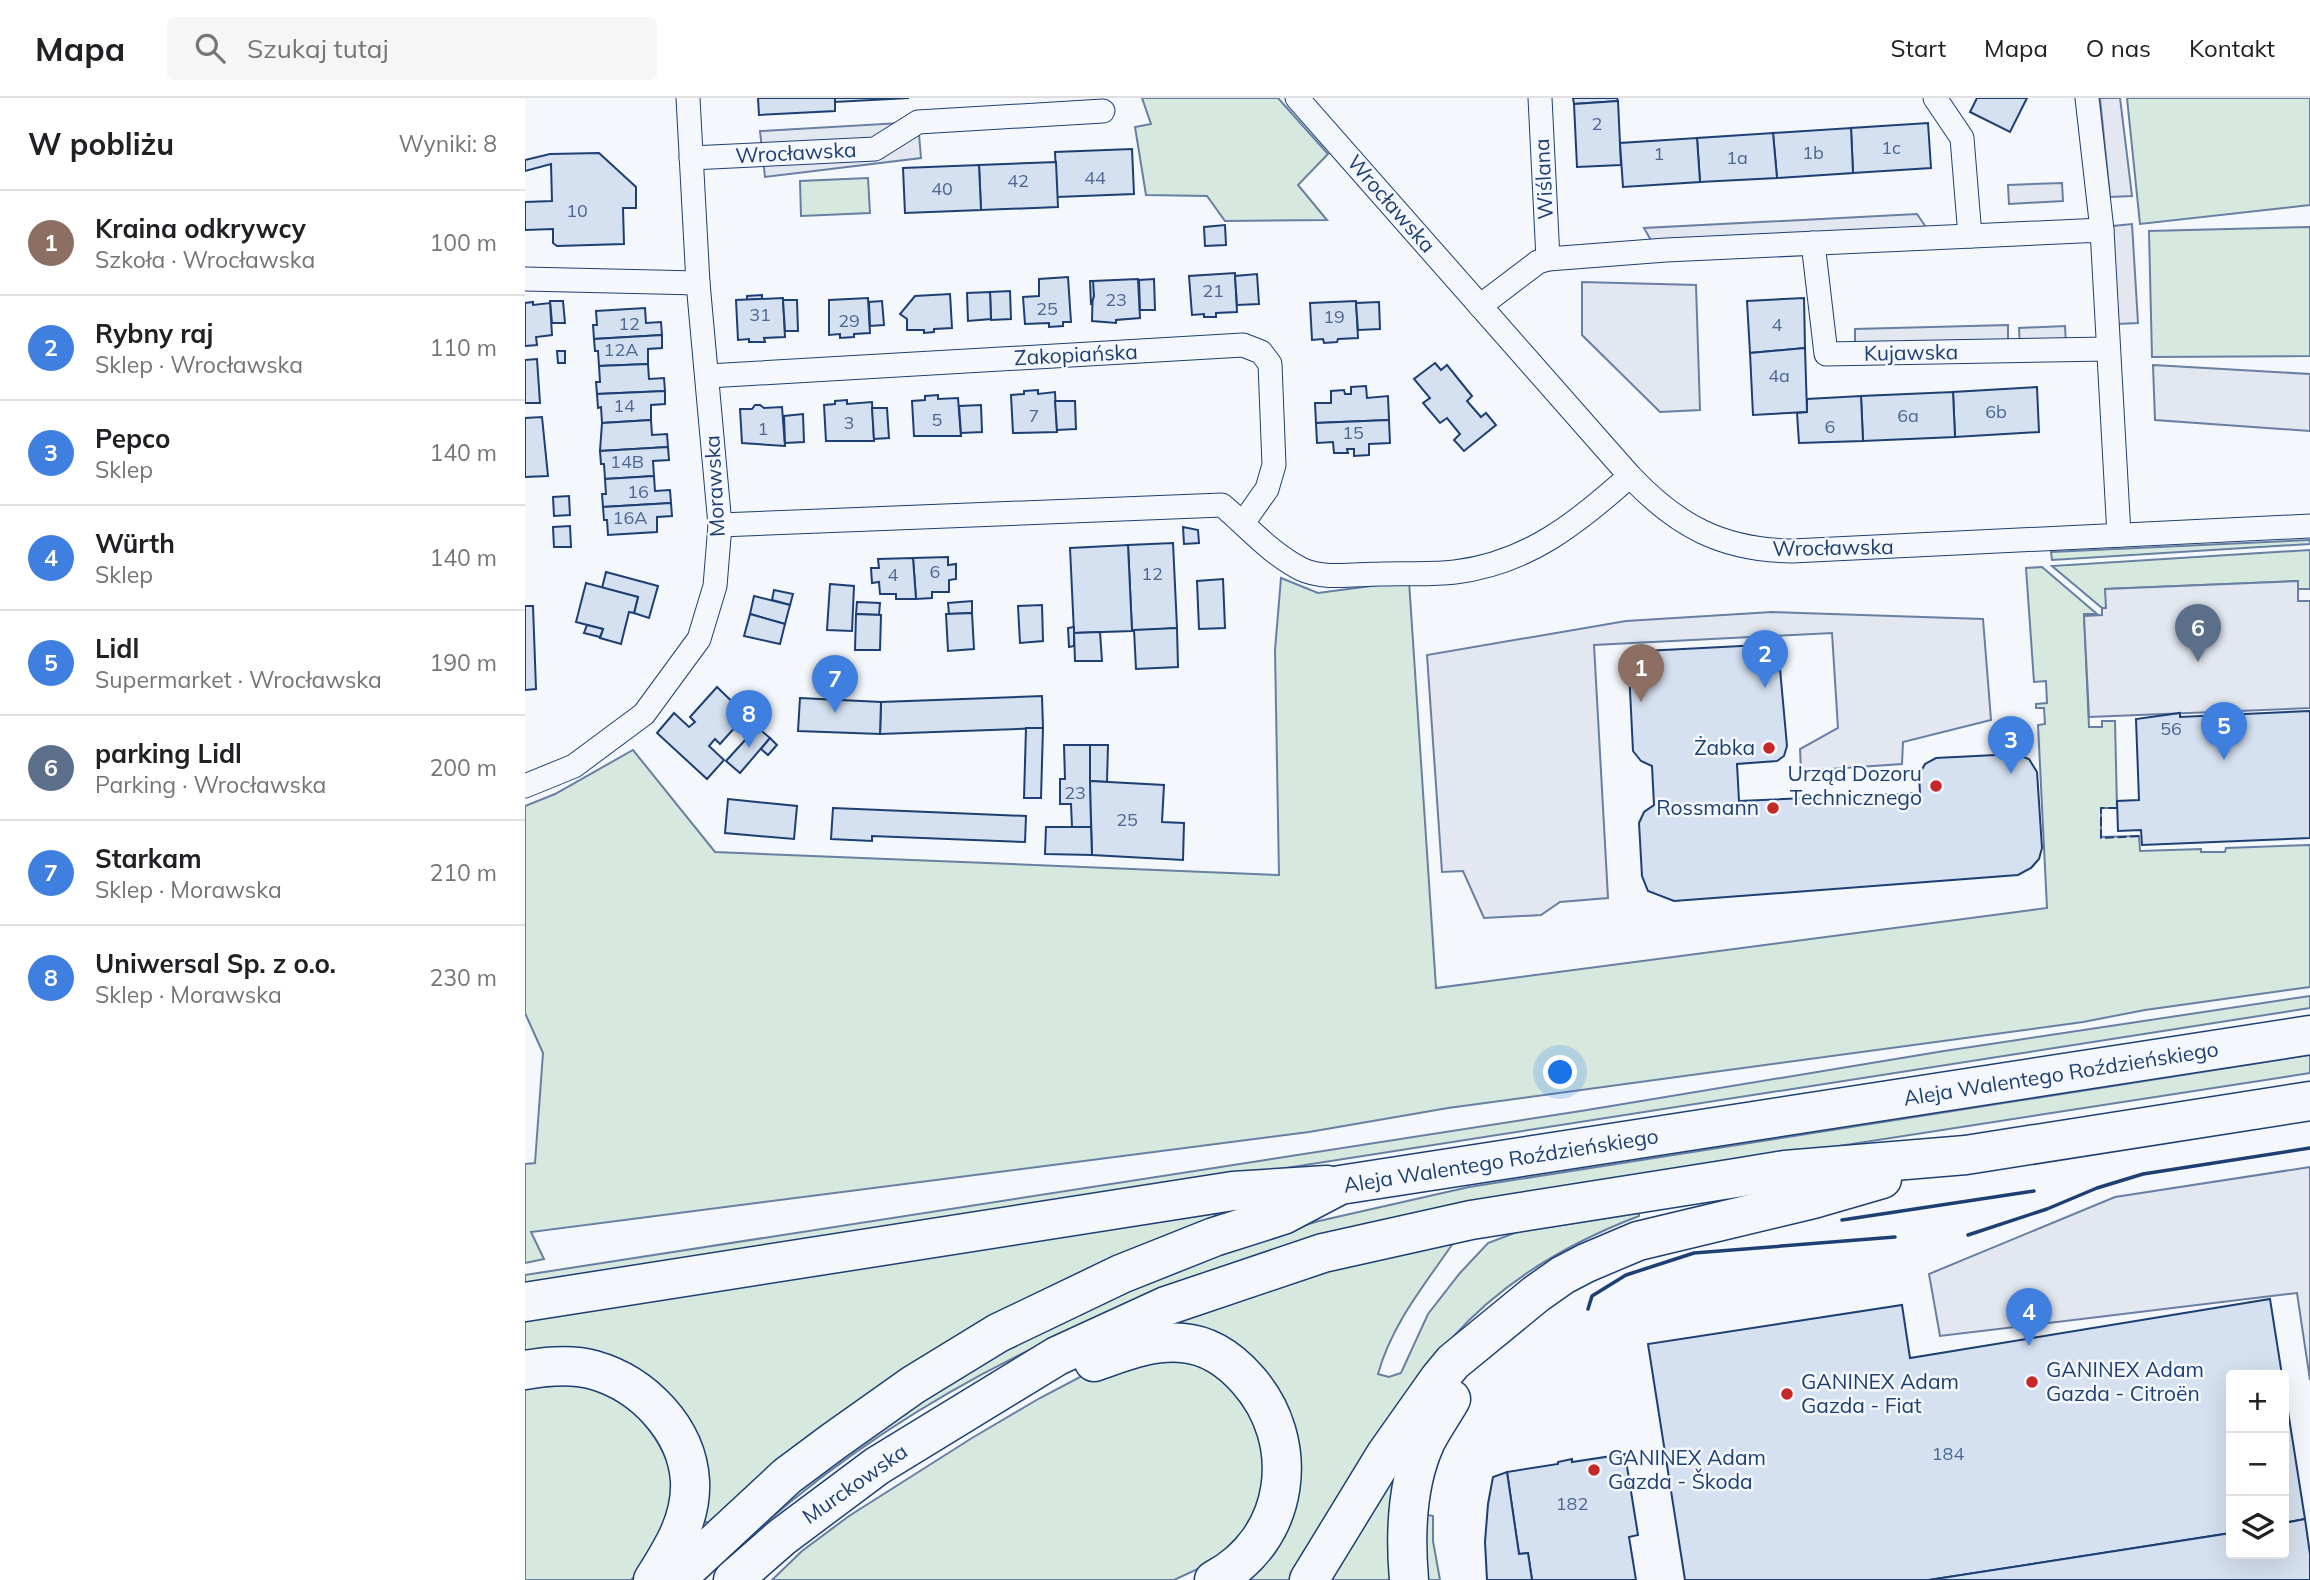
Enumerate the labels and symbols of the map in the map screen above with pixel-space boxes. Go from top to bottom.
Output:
house number: 2 [1592,112,1602,135]
street label: Wrocławska [735,136,857,168]
house number: 1c [1881,136,1901,159]
street label: Wiślana [1528,138,1558,220]
house number: 1b [1802,141,1824,164]
house number: 1 [1654,142,1664,165]
house number: 1a [1726,146,1748,169]
street label: Wrocławska [1342,149,1441,258]
house number: 44 [1084,166,1106,189]
house number: 42 [1007,169,1029,192]
house number: 40 [931,177,953,200]
house number: 10 [566,199,588,222]
house number: 21 [1202,279,1224,302]
house number: 23 [1105,288,1127,311]
house number: 25 [1036,297,1058,320]
house number: 31 [749,303,771,326]
house number: 19 [1323,305,1345,328]
house number: 29 [838,309,860,332]
house number: 12 [618,312,640,335]
house number: 4 [1772,313,1783,336]
house number: 12A [604,338,638,361]
street label: Zakopiańska [1014,338,1138,370]
street label: Kujawska [1864,338,1958,366]
house number: 4a [1768,364,1790,387]
house number: 14 [613,394,635,417]
house number: 6b [1985,400,2007,423]
house number: 7 [1029,404,1039,427]
house number: 6a [1897,404,1919,427]
house number: 5 [932,408,943,431]
house number: 3 [844,411,854,434]
house number: 6 [1825,415,1835,438]
house number: 1 [758,417,768,440]
house number: 15 [1342,421,1364,444]
street label: Morawska [698,435,730,538]
house number: 14B [610,450,644,473]
house number: 16 [627,480,649,503]
house number: 16A [613,506,647,529]
street label: Wrocławska [1772,533,1894,561]
house number: 6 [930,560,940,583]
house number: 12 [1141,562,1163,585]
house number: 4 [888,563,899,586]
pin: 6 [2175,604,2221,662]
pin: 2 [1742,630,1788,688]
pin: 1 [1618,644,1664,702]
pin: 7 [812,655,858,713]
pin: 8 [726,690,772,748]
pin: 5 [2201,702,2247,760]
pin: 3 [1988,716,2034,774]
house number: 56 [2160,717,2182,740]
place label: Żabka [1694,734,1755,760]
marker: Żabka [1761,740,1777,756]
place label: Urząd Dozoru Technicznego [1788,760,1922,810]
marker: Urząd Dozoru Technicznego [1928,778,1944,794]
house number: 23 [1064,781,1086,804]
place label: Rossmann [1656,794,1759,820]
marker: Rossmann [1765,800,1781,816]
house number: 25 [1116,808,1138,831]
street label: Aleja Walentego Roździeńskiego [1901,1035,2220,1111]
your location [1543,1055,1577,1089]
street label: Aleja Walentego Roździeńskiego [1341,1122,1660,1198]
pin: 4 [2006,1288,2052,1346]
place label: GANINEX Adam Gazda - Citroën [2046,1356,2204,1406]
place label: GANINEX Adam Gazda - Fiat [1801,1368,1959,1418]
marker: GANINEX Adam Gazda - Citroën [2024,1374,2040,1390]
marker: GANINEX Adam Gazda - Fiat [1779,1386,1795,1402]
street label: Murckowska [797,1437,912,1529]
house number: 184 [1932,1442,1964,1465]
place label: GANINEX Adam Gazda - Škoda [1608,1444,1766,1494]
marker: GANINEX Adam Gazda - Škoda [1586,1462,1602,1478]
house number: 182 [1556,1492,1588,1515]

